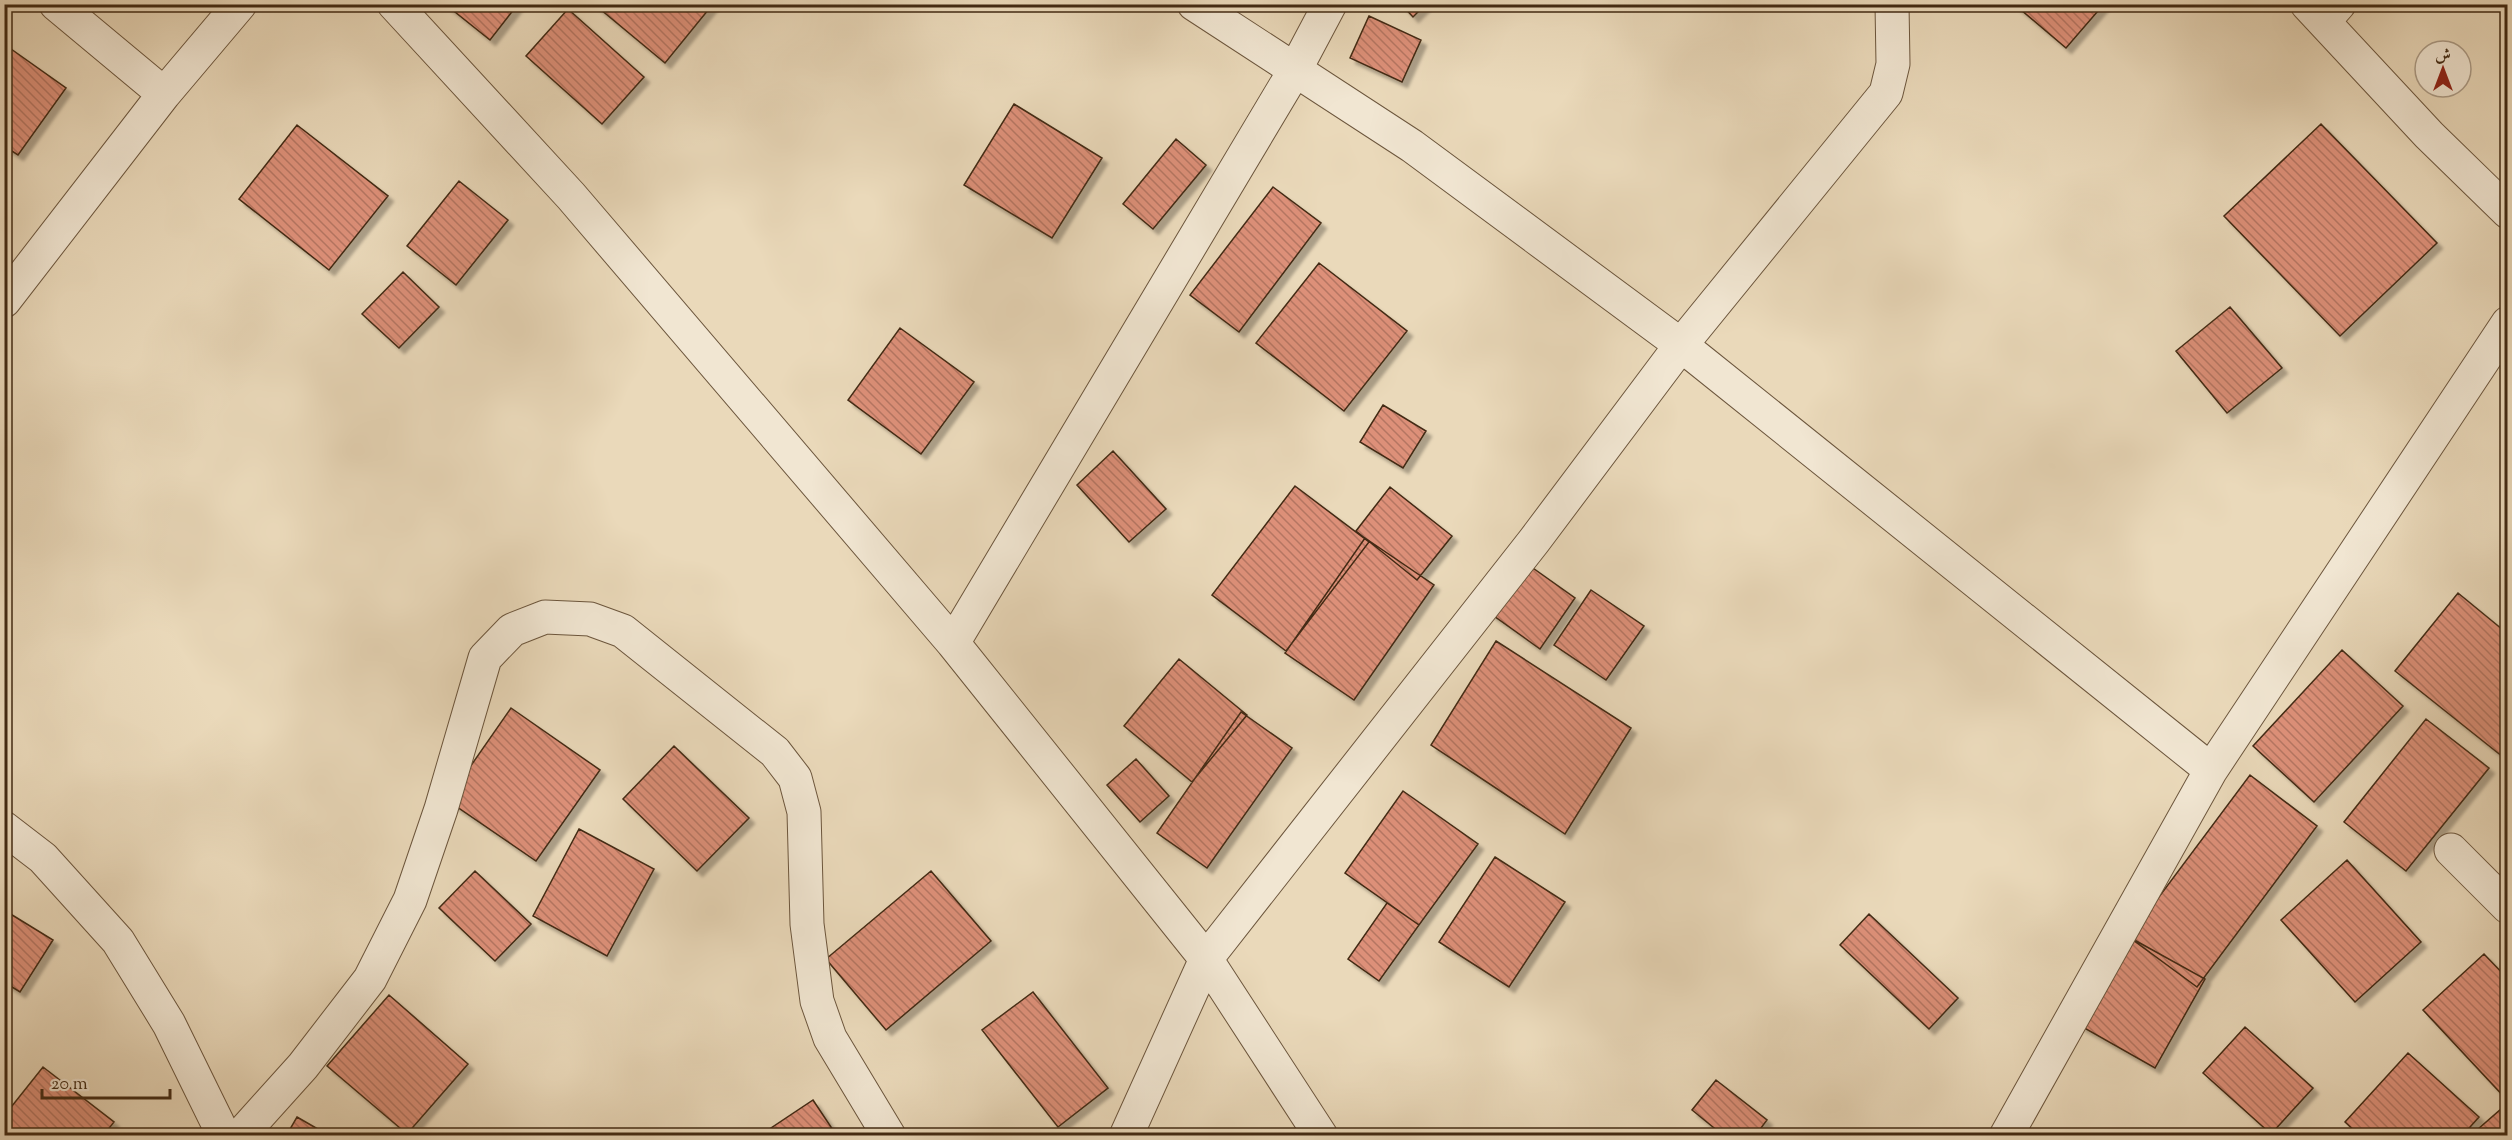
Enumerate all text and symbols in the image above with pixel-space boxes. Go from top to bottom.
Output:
north arrow [2413,39,2473,99]
text: ش [2435,45,2451,68]
scale bar [42,1062,170,1100]
text: 20 m [51,1072,88,1098]

